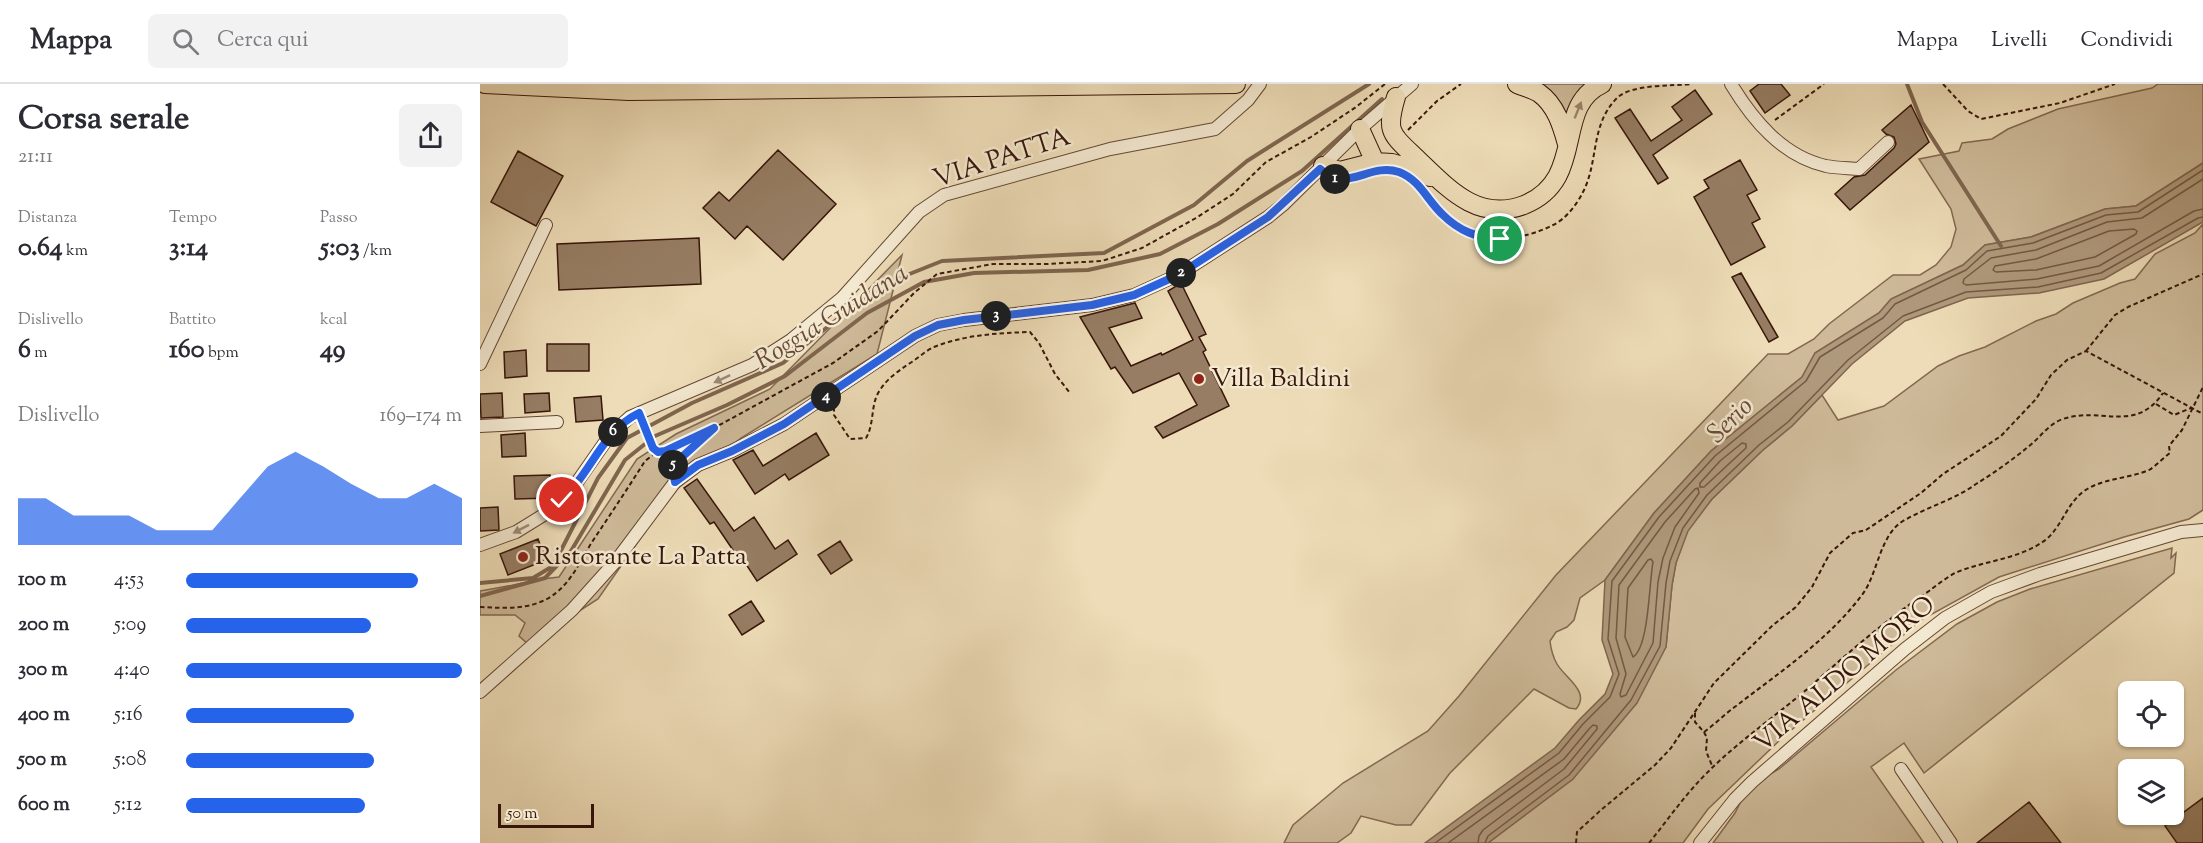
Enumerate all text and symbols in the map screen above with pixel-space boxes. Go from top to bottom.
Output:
search box [148,14,568,68]
text: Mappa [30,21,112,61]
icon: search [169,25,202,58]
text: Cerca qui [217,25,308,57]
text: Mappa [1897,26,1958,56]
text: Livelli [1991,26,2048,56]
text: Condividi [2081,26,2173,56]
text: Corsa serale [18,96,190,144]
one-way arrow [1573,101,1583,119]
button: share [399,104,462,167]
street label: VIA PATTA [928,119,1076,199]
text: 21:11 [18,143,53,172]
pin: 1 [1320,164,1350,194]
text: 1 [1332,167,1338,190]
text: Distanza [18,207,77,230]
text: Tempo [169,207,217,230]
text: Passo [320,207,358,230]
pin [1474,213,1525,264]
icon: arrive [1483,222,1516,255]
text: 0.64 [18,230,63,267]
text: 3:14 [169,230,208,267]
text: 5:03 [320,230,360,267]
text: km [63,240,88,263]
text: /km [360,240,392,263]
water label: Roggia Guidana [748,255,916,381]
pin: 2 [1166,258,1196,288]
text: 2 [1177,261,1185,284]
pin: 3 [981,301,1011,331]
text: 3 [993,304,999,327]
text: Dislivello [18,309,83,332]
text: Battito [169,309,216,332]
text: kcal [320,309,348,332]
text: 6 [18,332,31,369]
text: 160 [169,332,205,369]
text: 49 [320,332,346,369]
text: m [31,342,48,365]
text: bpm [205,342,239,365]
place label: Villa Baldini [1211,361,1350,398]
marker: Villa Baldini [1192,372,1206,386]
one-way arrow [713,374,730,383]
pin: 4 [811,382,841,412]
text: 4 [822,385,830,408]
water label: Serio [1699,389,1763,453]
text: Dislivello [18,402,100,431]
text: 169–174 m [379,402,462,431]
pin: 6 [598,417,628,447]
text: 6 [609,420,617,443]
pin: 5 [658,450,688,480]
text: 5 [670,453,676,476]
pin [536,474,587,525]
icon: check [545,483,578,516]
one-way arrow [512,524,530,534]
place label: Ristorante La Patta [535,539,747,576]
marker: Ristorante La Patta [516,550,530,564]
text: 100 m [18,566,67,595]
text: 4:53 [114,566,144,595]
street label: VIA ALDO MORO [1746,588,1944,762]
text: 200 m [18,611,69,640]
text: 5:09 [114,611,146,640]
text: 300 m [18,656,68,685]
text: 4:40 [114,656,150,685]
map controls [2118,681,2184,825]
button: locate [2118,681,2184,747]
text: 400 m [18,701,70,730]
text: 5:16 [114,701,143,730]
text: 500 m [18,746,67,775]
text: 5:08 [114,746,146,775]
button: layers [2118,759,2184,825]
text: 600 m [18,791,70,820]
text: 5:12 [114,791,142,820]
scale bar [498,801,594,828]
text: 50 m [507,803,538,826]

